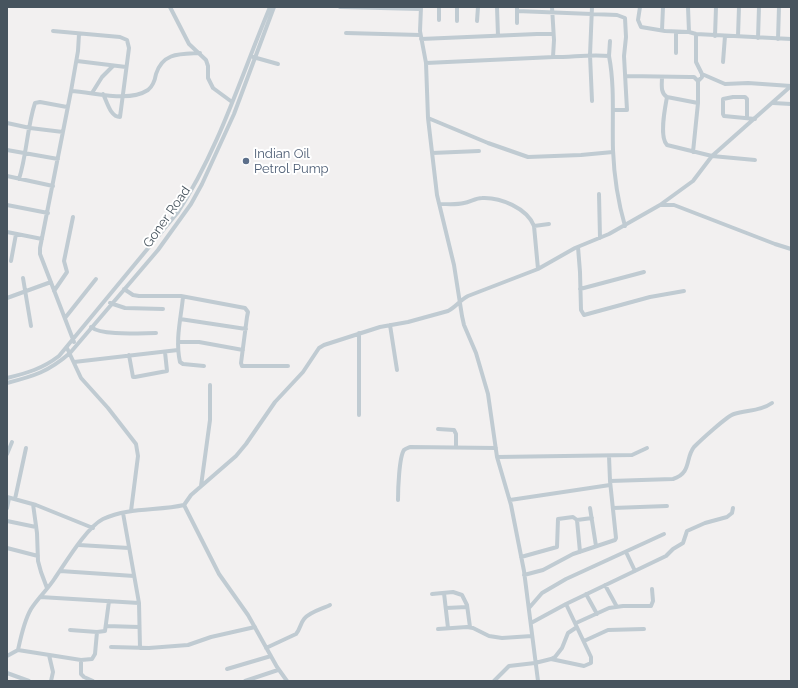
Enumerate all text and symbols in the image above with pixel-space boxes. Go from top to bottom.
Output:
place label: Indian Oil Petrol Pump [254,146,329,177]
marker: Indian Oil Petrol Pump [241,156,251,166]
street label: Goner Road [140,183,194,251]

